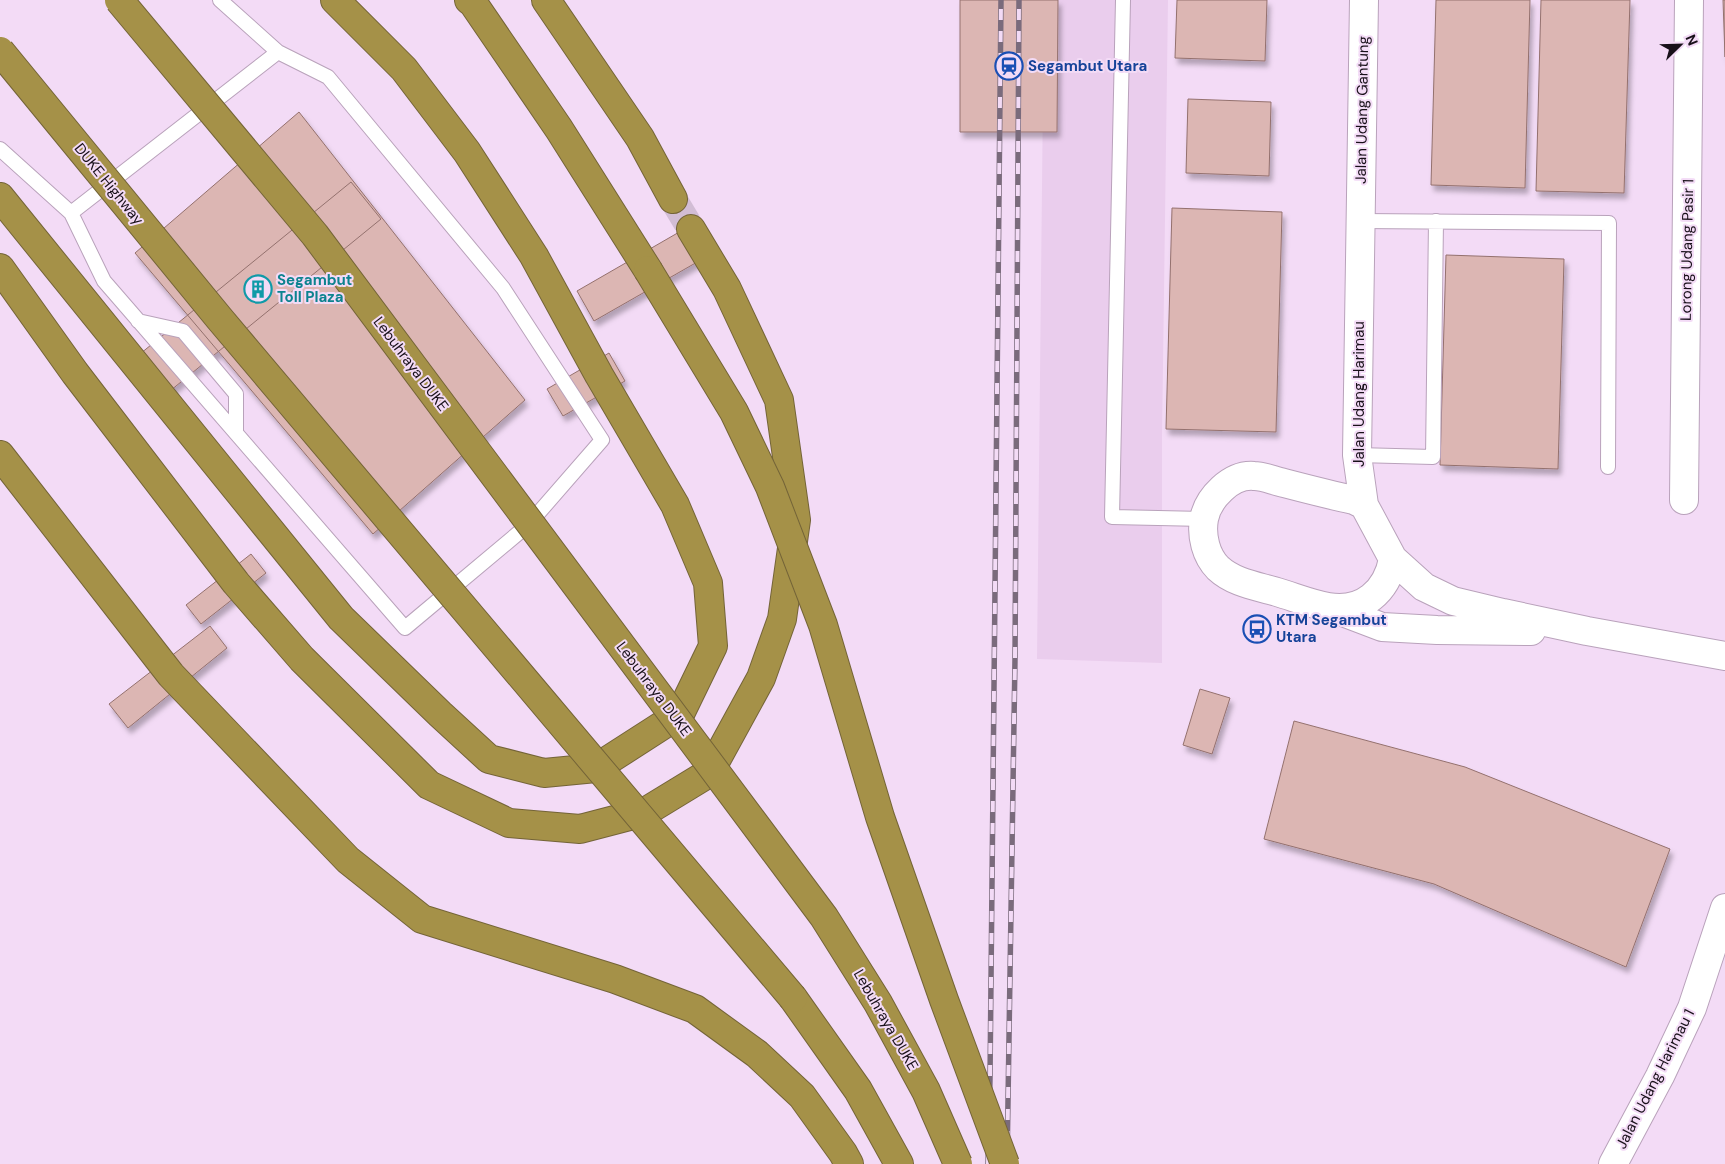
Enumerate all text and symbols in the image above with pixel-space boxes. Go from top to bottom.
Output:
north arrow [1655,20,1705,70]
text: N [1682,32,1702,48]
street label: Jalan Udang Gantung [1351,36,1373,184]
station icon: Segambut Utara [994,51,1024,81]
place label: Segambut Utara [1028,56,1147,76]
street label: DUKE Highway [70,139,149,230]
street label: Lorong Udang Pasir 1 [1676,179,1698,321]
place label: Segambut Toll Plaza [277,270,352,307]
building icon: Segambut Toll Plaza [243,274,273,304]
street label: Lebuhraya DUKE [369,313,453,415]
street label: Jalan Udang Harimau [1349,321,1369,467]
place label: KTM Segambut Utara [1276,610,1387,647]
bus stop icon: KTM Segambut Utara [1242,614,1272,644]
street label: Lebuhraya DUKE [612,638,696,740]
street label: Lebuhraya DUKE [849,966,923,1074]
street label: Jalan Udang Harimau 1 [1611,1006,1699,1152]

